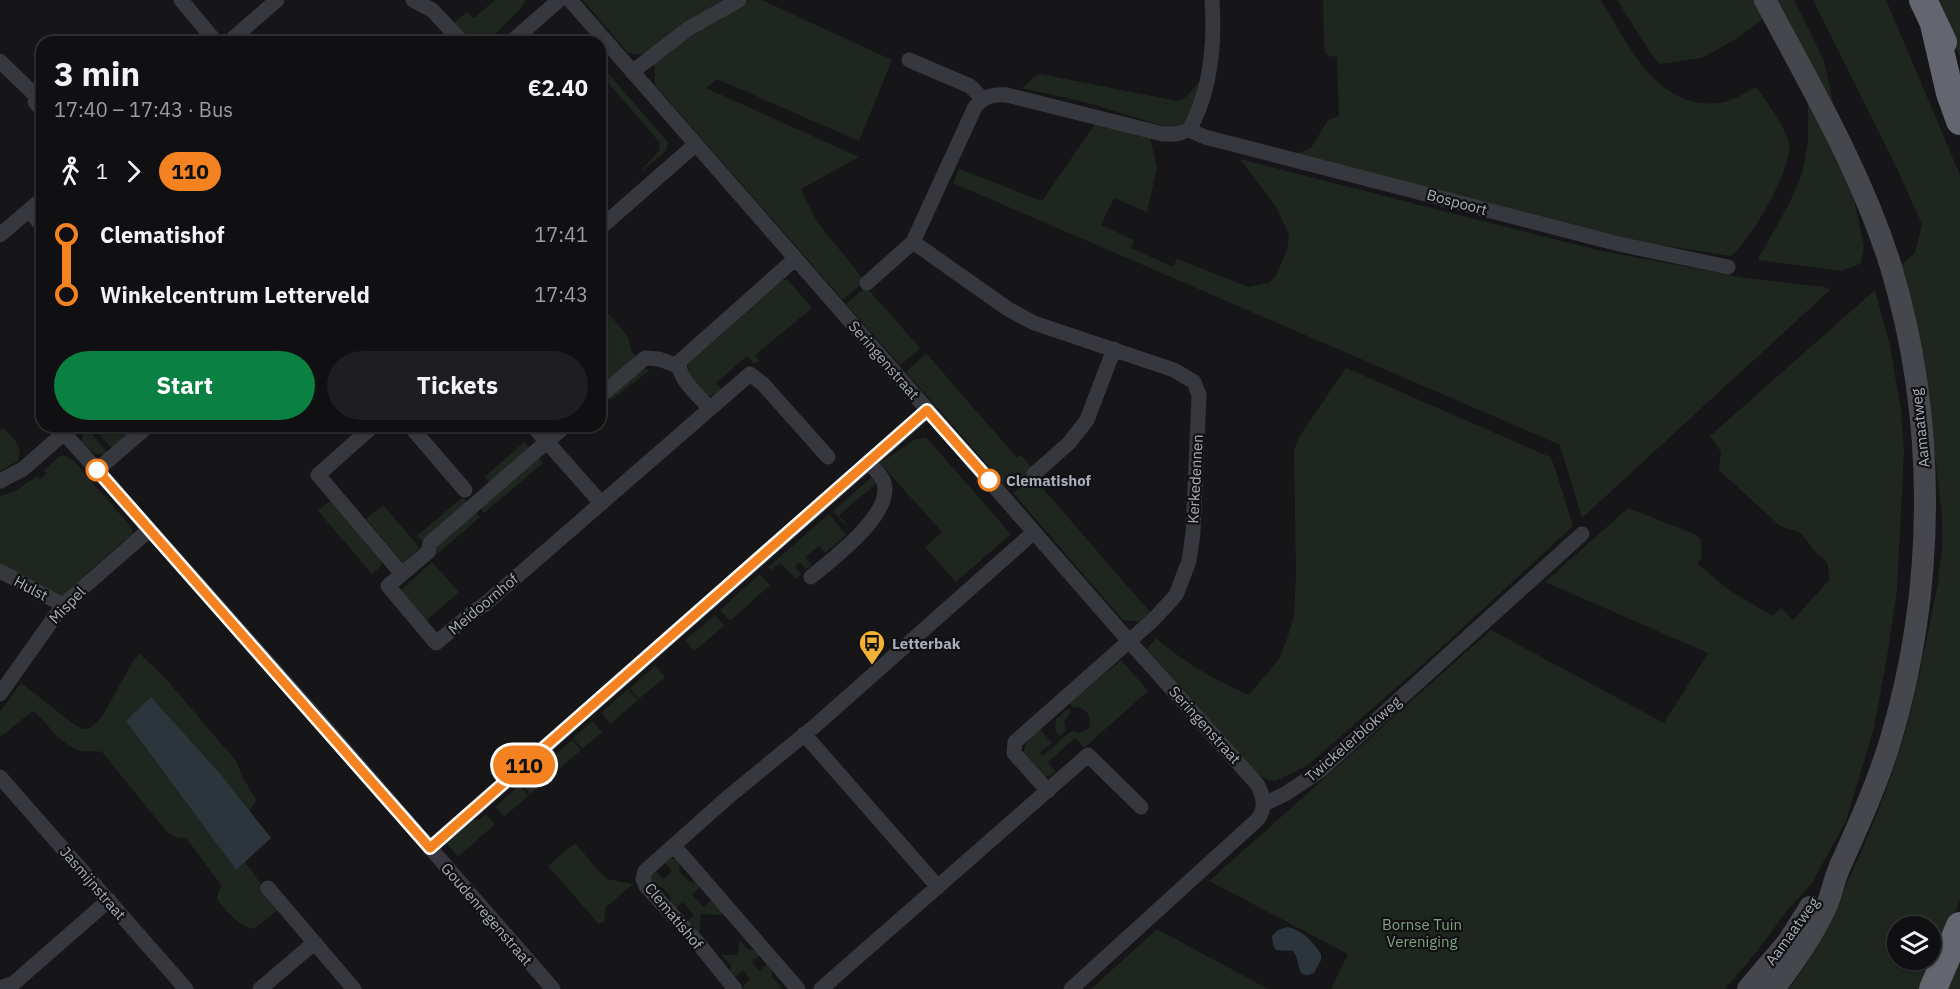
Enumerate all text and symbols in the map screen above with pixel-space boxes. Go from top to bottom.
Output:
text: 3 min [54,52,140,95]
text: €2.40 [528,73,588,102]
text: 17:40 – 17:43 · Bus [54,96,233,123]
icon: walk [54,155,87,188]
icon: forward [117,155,150,188]
text: 110 [171,157,209,185]
text: 1 [96,158,108,185]
street label: Bospoort [1425,185,1489,219]
text: Clematishof [100,220,225,249]
text: 17:41 [534,221,588,248]
text: Winkelcentrum Letterveld [100,280,370,309]
text: 17:43 [534,281,588,308]
street label: Seringenstraat [845,317,923,403]
button: Start [54,351,315,420]
button: Tickets [327,351,588,420]
street label: Aamaatweg [1906,387,1934,469]
street label: Kerkedennen [1183,434,1207,524]
unlabelled marker [86,459,108,481]
marker: Clematishof [978,469,1000,491]
place label: Clematishof [1006,471,1092,490]
street label: Meidoornhof [444,569,522,639]
street label: Hulst [11,571,51,605]
street label: Mispel [45,582,89,628]
bus stop icon: Letterbak [857,628,887,666]
place label: Letterbak [892,634,961,653]
street label: Seringenstraat [1165,682,1245,768]
street label: Twickelerblokweg [1301,692,1405,786]
line badge: 110 [490,746,558,784]
text: 110 [505,751,543,779]
street label: Jasmijnstraat [56,842,130,924]
street label: Goudenregenstraat [437,859,537,969]
street label: Clematishof [641,879,707,953]
street label: Aamaatweg [1761,893,1823,969]
park label: Bornse Tuin Vereniging [1382,915,1462,951]
map controls [1887,916,1941,970]
button: layers [1887,916,1941,970]

